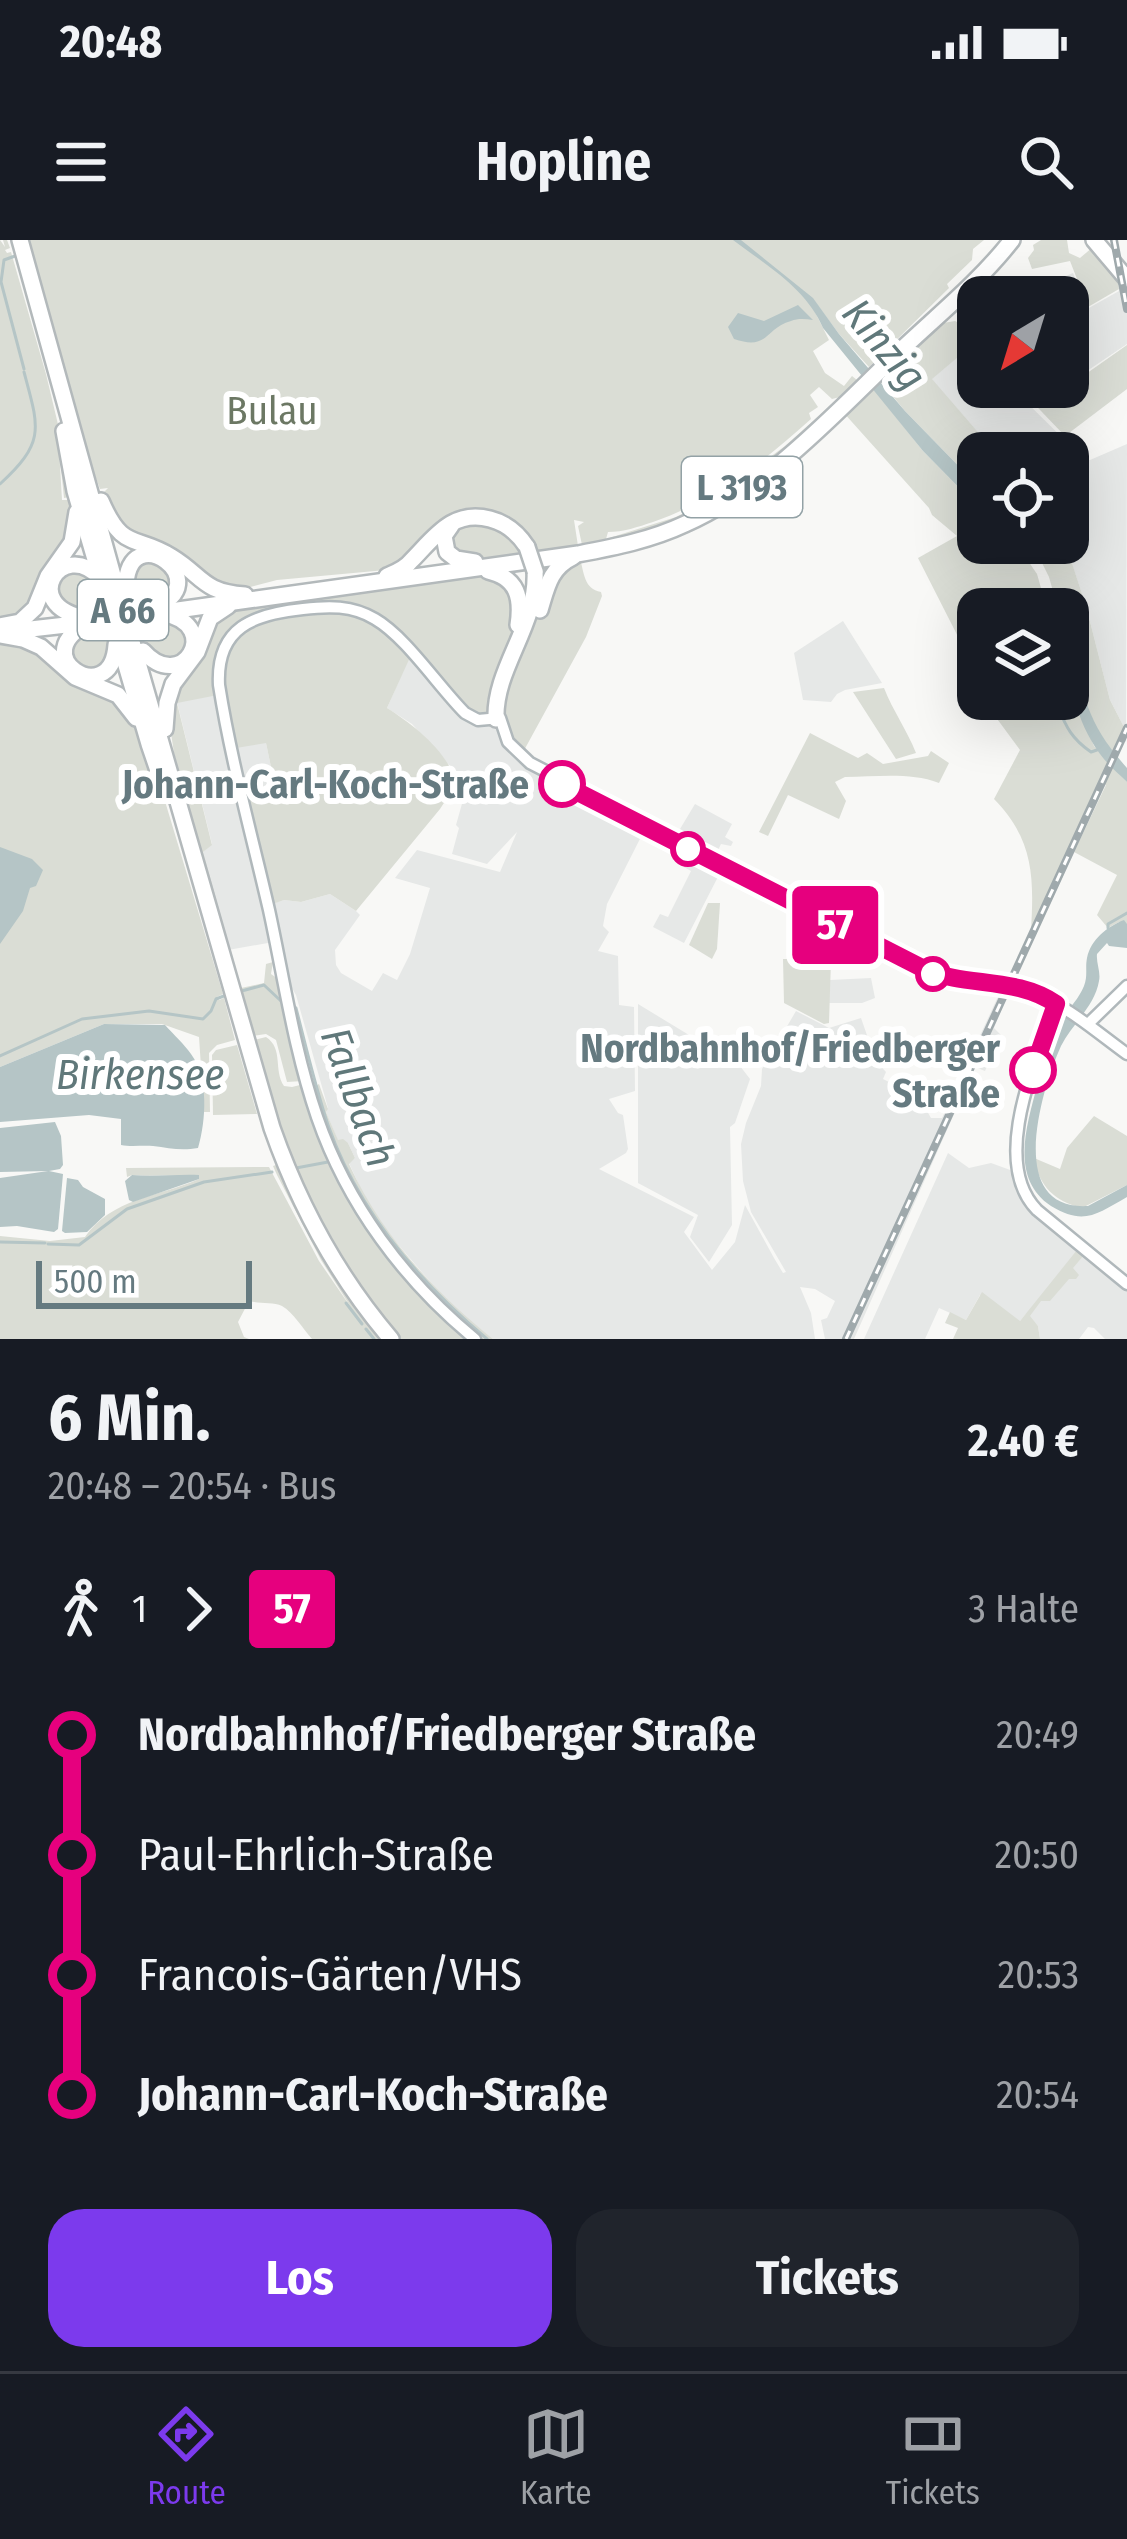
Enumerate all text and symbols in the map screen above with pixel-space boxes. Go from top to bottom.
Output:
text: 20:48 [60,15,162,69]
icon: menu [48,129,114,195]
icon: search [1013,129,1079,195]
text: Hopline [476,130,651,194]
north arrow [957,276,1089,408]
map controls [957,276,1089,720]
water label: Kinzig [832,289,937,400]
park label: Bulau [226,388,318,434]
button: locate [957,432,1089,564]
road number: L 3193 [682,457,802,517]
road number: A 66 [78,580,168,640]
button: layers [957,588,1089,720]
place label: Johann-Carl-Koch-Straße [121,762,529,808]
marker: Johann-Carl-Koch-Straße [540,762,584,806]
unlabelled marker [672,833,704,865]
line badge: 57 [781,886,889,964]
text: 57 [816,900,854,950]
unlabelled marker [917,958,949,990]
water label: Fallbach [310,1021,406,1174]
place label: Nordbahnhof/Friedberger Straße [580,1026,1001,1117]
marker: Nordbahnhof/Friedberger Straße [1011,1048,1055,1092]
water label: Birkensee [56,1050,224,1100]
scale bar [36,1255,252,1308]
text: 500 m [54,1262,137,1302]
text: 6 Min. [48,1378,211,1457]
text: 2.40 € [968,1414,1079,1468]
text: 20:48 – 20:54 · Bus [48,1463,336,1509]
icon: walk [48,1576,114,1642]
icon: forward [165,1576,231,1642]
text: 57 [273,1584,311,1634]
text: 1 [132,1586,147,1632]
text: 3 Halte [968,1586,1079,1632]
text: Nordbahnhof/Friedberger Straße [138,1708,756,1762]
text: 20:49 [996,1712,1079,1758]
text: Paul-Ehrlich-Straße [138,1828,494,1882]
text: 20:50 [995,1832,1079,1878]
text: Francois-Gärten/VHS [138,1948,522,2002]
text: 20:53 [998,1952,1079,1998]
text: Johann-Carl-Koch-Straße [138,2068,608,2122]
text: 20:54 [996,2072,1079,2118]
button: Los [48,2209,552,2347]
button: Tickets [576,2209,1079,2347]
tab: Route [147,2401,226,2513]
tab: Karte [520,2401,592,2513]
tab: Tickets [886,2401,980,2513]

